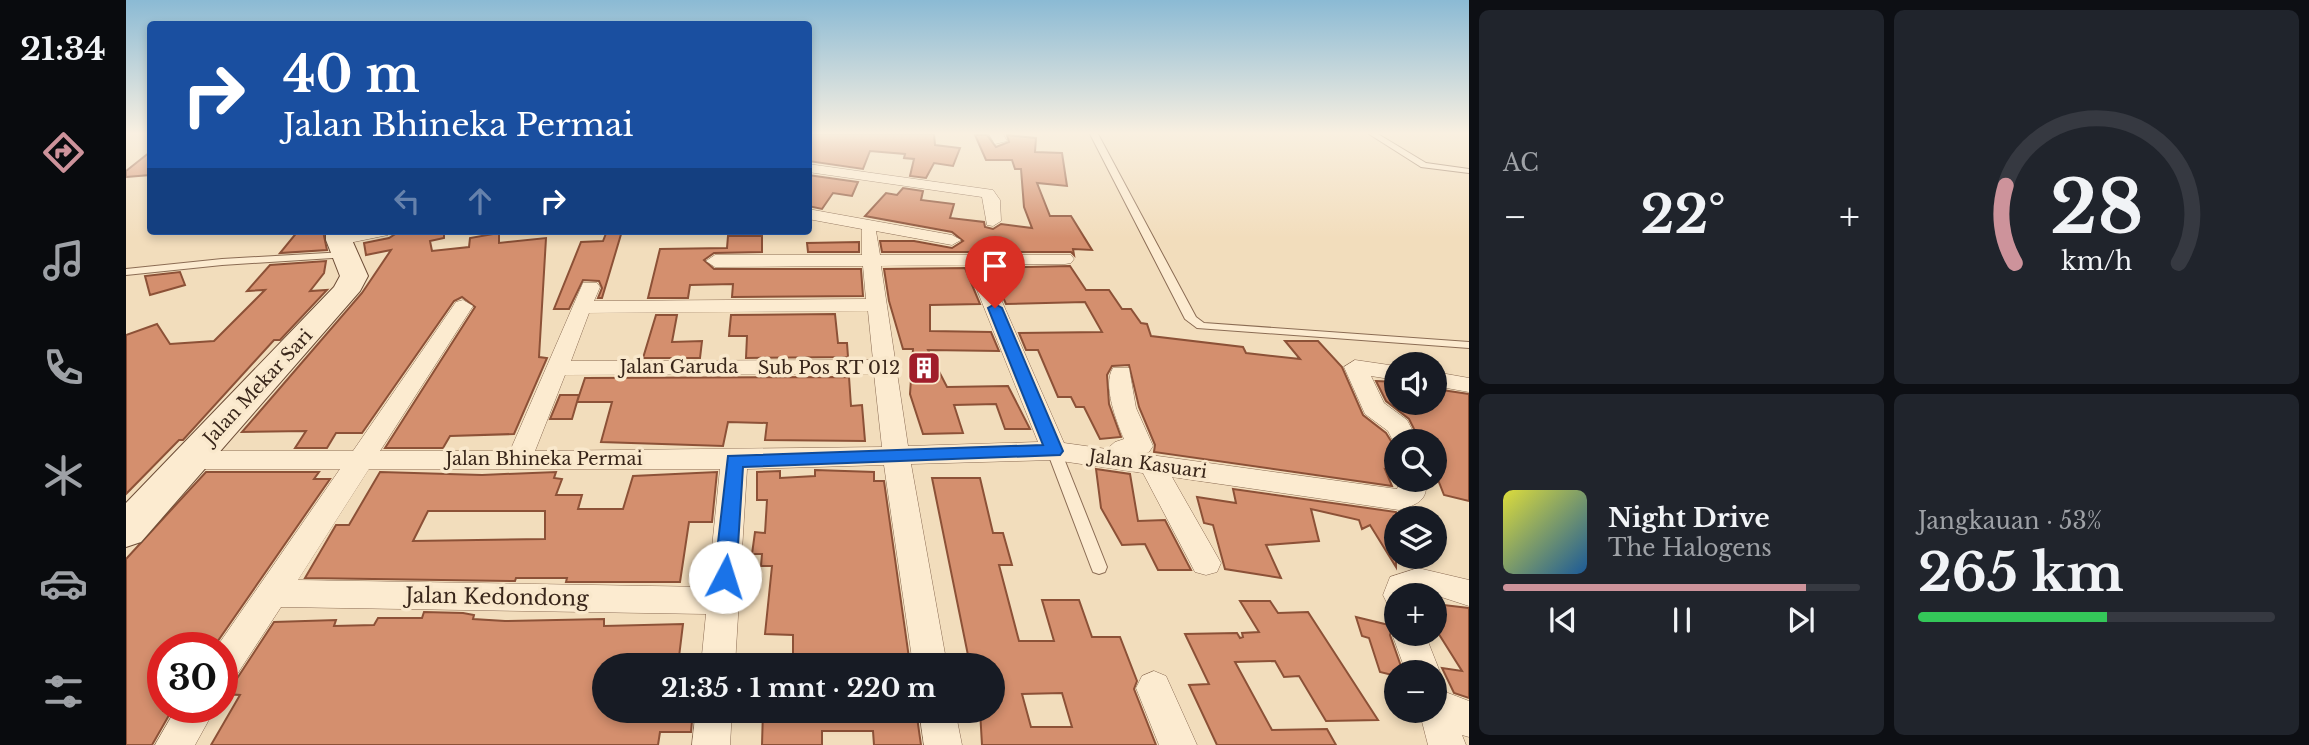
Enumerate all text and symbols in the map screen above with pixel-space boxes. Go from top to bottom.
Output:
text: 21:34 [20,29,106,69]
text: 40 m [283,44,420,105]
icon: right [168,49,259,140]
text: Jalan Bhineka Permai [283,105,633,145]
icon: directions [39,128,88,177]
text: AC [1503,149,1539,177]
text: 28 [2050,162,2143,253]
icon: left [388,182,426,220]
icon: ahead [461,182,499,220]
icon: right [534,182,572,220]
text: 22° [1641,183,1726,247]
text: − [1503,193,1527,240]
text: + [1839,193,1860,240]
icon: music [39,236,88,285]
pin [965,236,1025,308]
text: km/h [2061,246,2132,277]
icon: arrive [976,247,1014,285]
street label: Jalan Mekar Sari [197,325,317,451]
icon: phone [39,343,88,392]
building icon: Sub Pos RT 012 [905,349,943,387]
map controls [1384,352,1447,723]
button: sound [1384,352,1447,415]
street label: Jalan Garuda [618,356,738,378]
place label: Sub Pos RT 012 [758,357,900,379]
button: search [1384,429,1447,492]
street label: Jalan Kasuari [1086,445,1208,483]
street label: Jalan Bhineka Permai [443,448,643,470]
icon: climate [39,451,88,500]
text: Night Drive [1608,502,1770,534]
button: layers [1384,506,1447,569]
text: Jangkauan · 53% [1918,507,2102,535]
text: The Halogens [1608,534,1772,562]
position arrow [688,540,762,614]
text: 265 km [1918,541,2124,605]
icon: car [39,559,88,608]
street label: Jalan Kedondong [402,582,589,612]
button: + [1384,583,1447,646]
icon: previous [1544,601,1582,639]
icon: pause [1663,601,1701,639]
icon: next [1782,601,1820,639]
speed limit sign: 30 [147,632,238,723]
button: − [1384,660,1447,723]
icon: filters [39,667,88,716]
text: 21:35 · 1 mnt · 220 m [661,672,936,704]

